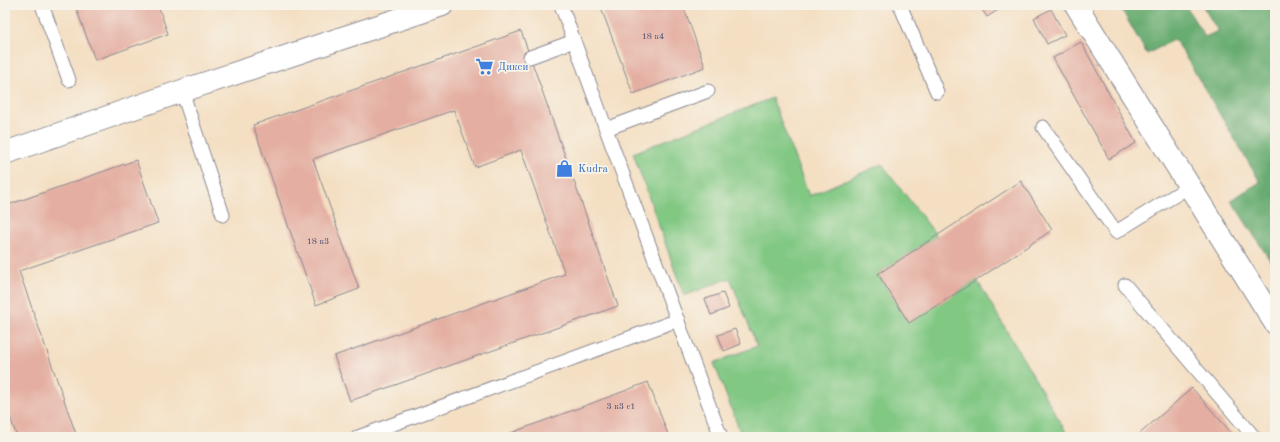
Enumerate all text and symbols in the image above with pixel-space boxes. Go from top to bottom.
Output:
house number: 18 к4 [642,32,664,41]
supermarket icon: Дикси [475,57,495,77]
place label: Дикси [498,62,528,73]
shop icon: Kudra [555,159,575,179]
place label: Kudra [578,164,608,175]
house number: 18 к3 [307,237,329,246]
house number: 3 к3 с1 [606,402,636,411]

